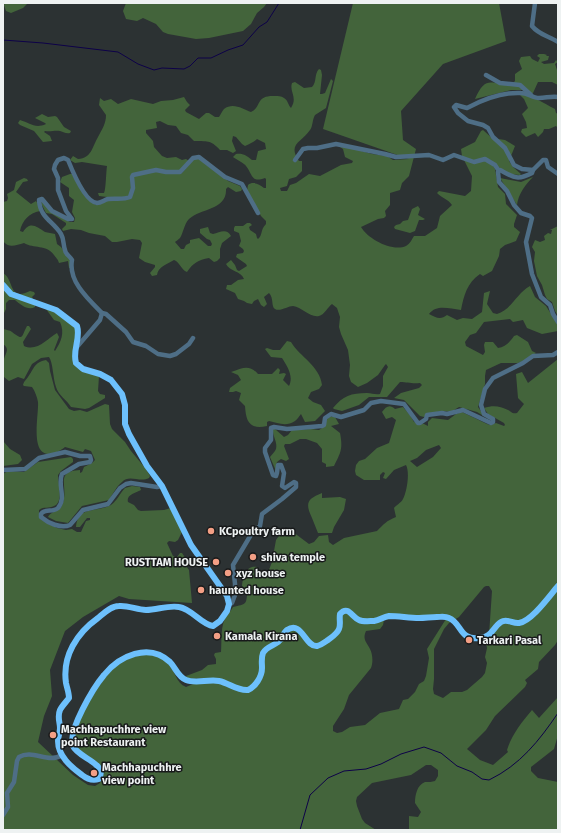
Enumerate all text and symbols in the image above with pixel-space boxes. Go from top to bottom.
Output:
place label: KCpoultry farm [219,525,295,538]
marker: KCpoultry farm [206,526,216,536]
place label: shiva temple [261,551,325,564]
marker: shiva temple [248,552,258,562]
place label: RUSTTAM HOUSE [125,556,208,569]
marker: RUSTTAM HOUSE [211,557,221,567]
place label: xyz house [235,567,285,580]
marker: xyz house [223,568,233,578]
place label: haunted house [209,584,284,597]
marker: haunted house [196,585,206,595]
place label: Kamala Kirana [225,630,297,643]
marker: Kamala Kirana [212,631,222,641]
place label: Tarkari Pasal [477,634,542,647]
marker: Tarkari Pasal [464,635,474,645]
place label: Machhapuchhre view point Restaurant [61,723,167,749]
marker: Machhapuchhre view point Restaurant [48,730,58,740]
place label: Machhapuchhre view point [101,761,182,787]
marker: Machhapuchhre view point [89,768,99,778]

